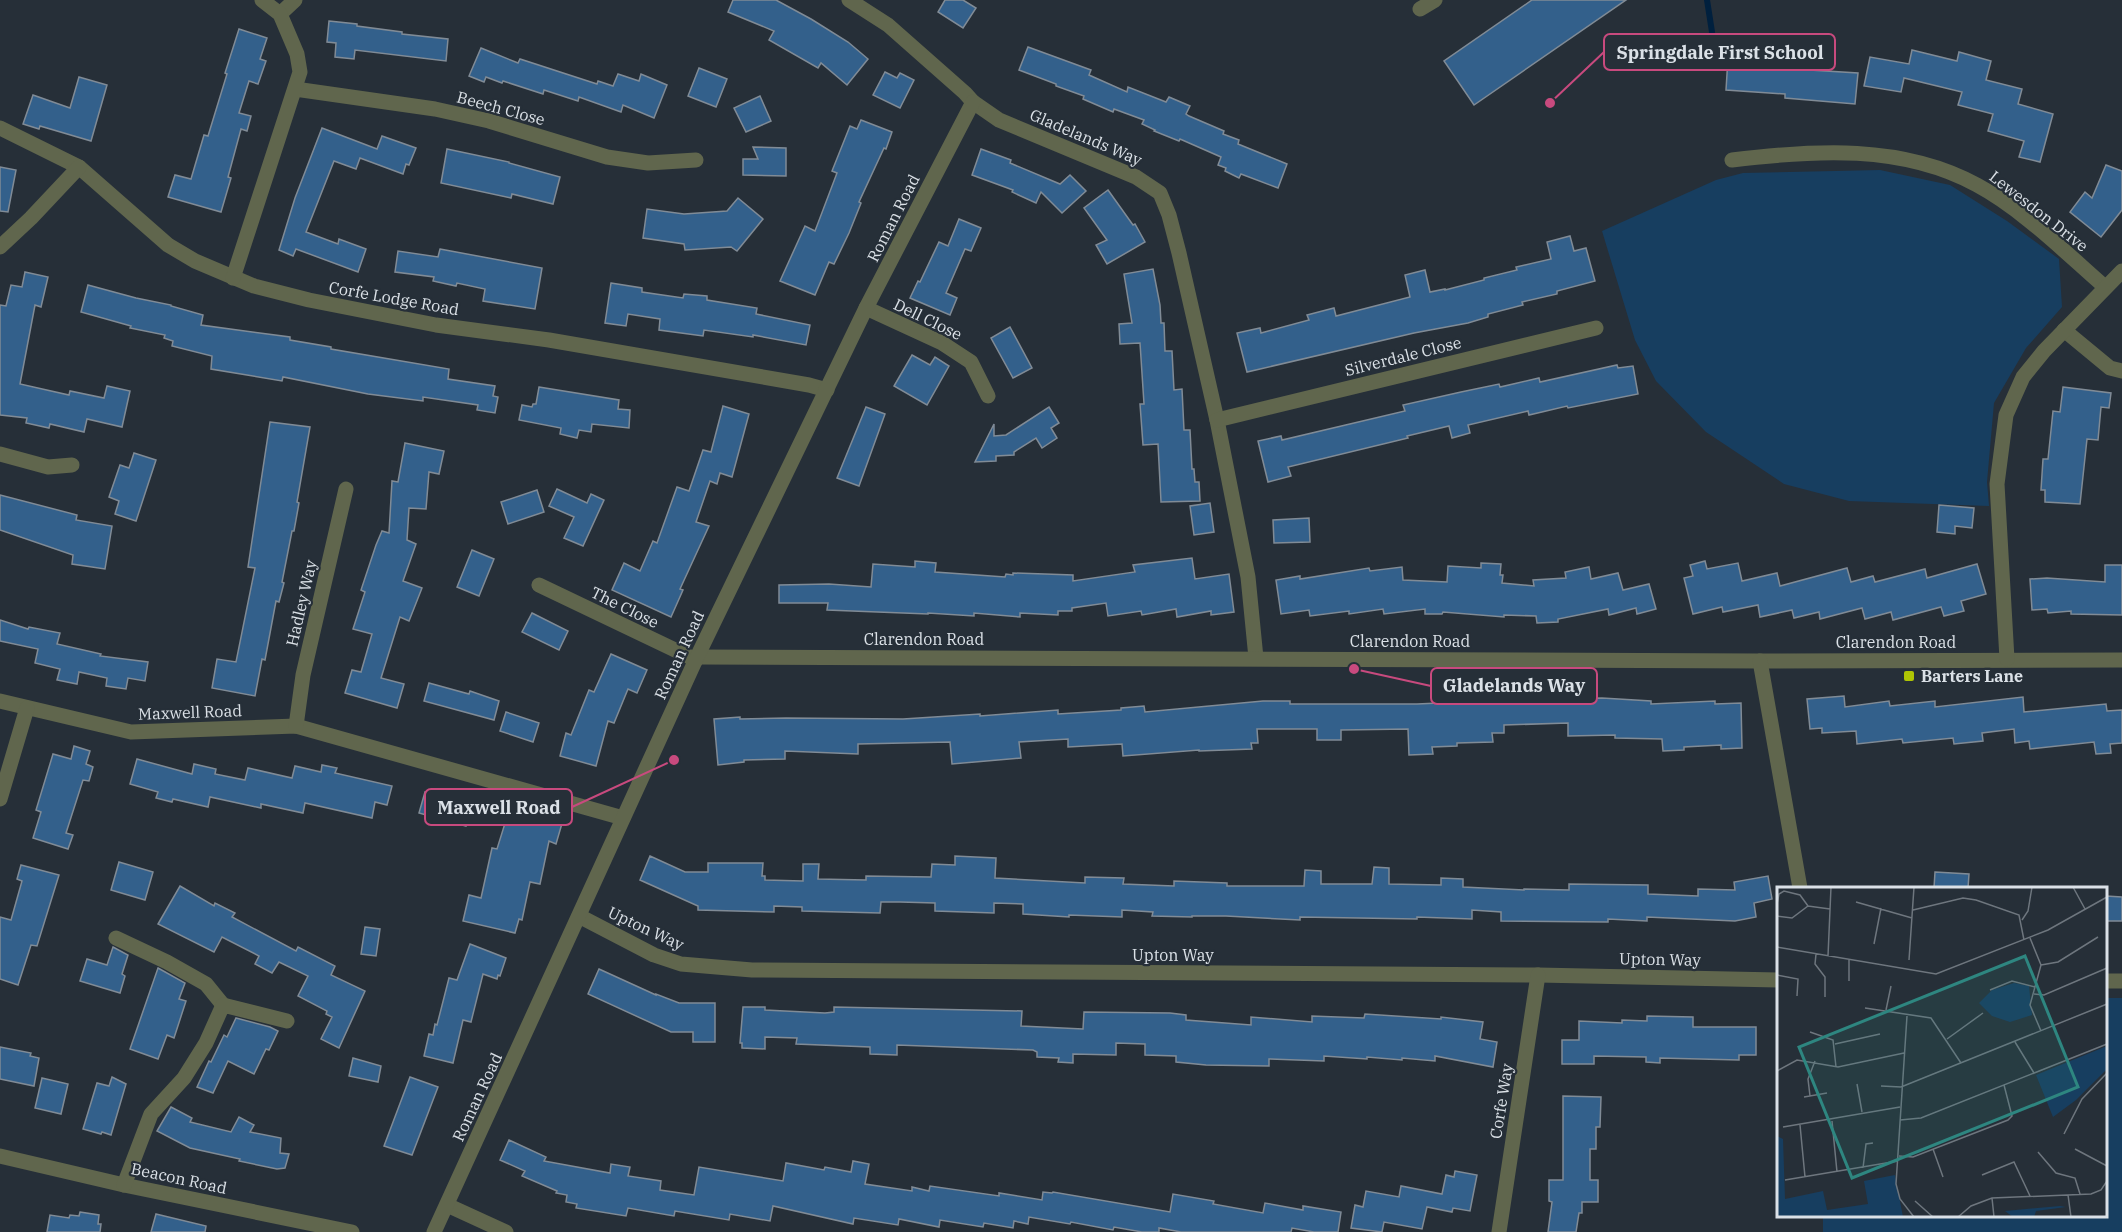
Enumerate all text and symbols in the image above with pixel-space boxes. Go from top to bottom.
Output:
callout: Springdale First School [1604,34,1835,70]
text: Springdale First School [1616,41,1824,64]
street label: Beech Close [455,87,547,129]
street label: Gladelands Way [1027,104,1146,170]
street label: Lewesdon Drive [1986,166,2092,256]
street label: Roman Road [862,171,924,265]
street label: Corfe Lodge Road [327,277,461,319]
street label: Dell Close [890,294,966,344]
street label: Silverdale Close [1343,332,1463,380]
street label: Hadley Way [281,557,321,648]
street label: The Close [588,582,662,632]
street label: Roman Road [650,607,708,703]
street label: Clarendon Road [864,629,985,649]
street label: Clarendon Road [1350,631,1471,651]
street label: Clarendon Road [1836,632,1957,652]
place label: Barters Lane [1921,666,2023,686]
callout: Gladelands Way [1431,668,1597,704]
marker: Barters Lane [1902,669,1916,683]
text: Gladelands Way [1443,674,1586,697]
street label: Maxwell Road [138,700,243,724]
callout: Maxwell Road [425,789,572,825]
text: Maxwell Road [437,796,561,819]
inset map [1777,887,2107,1217]
street label: Upton Way [605,902,688,955]
street label: Upton Way [1132,945,1214,965]
street label: Upton Way [1619,948,1702,970]
street label: Roman Road [448,1049,506,1145]
street label: Corfe Way [1485,1062,1517,1140]
street label: Beacon Road [129,1158,229,1198]

